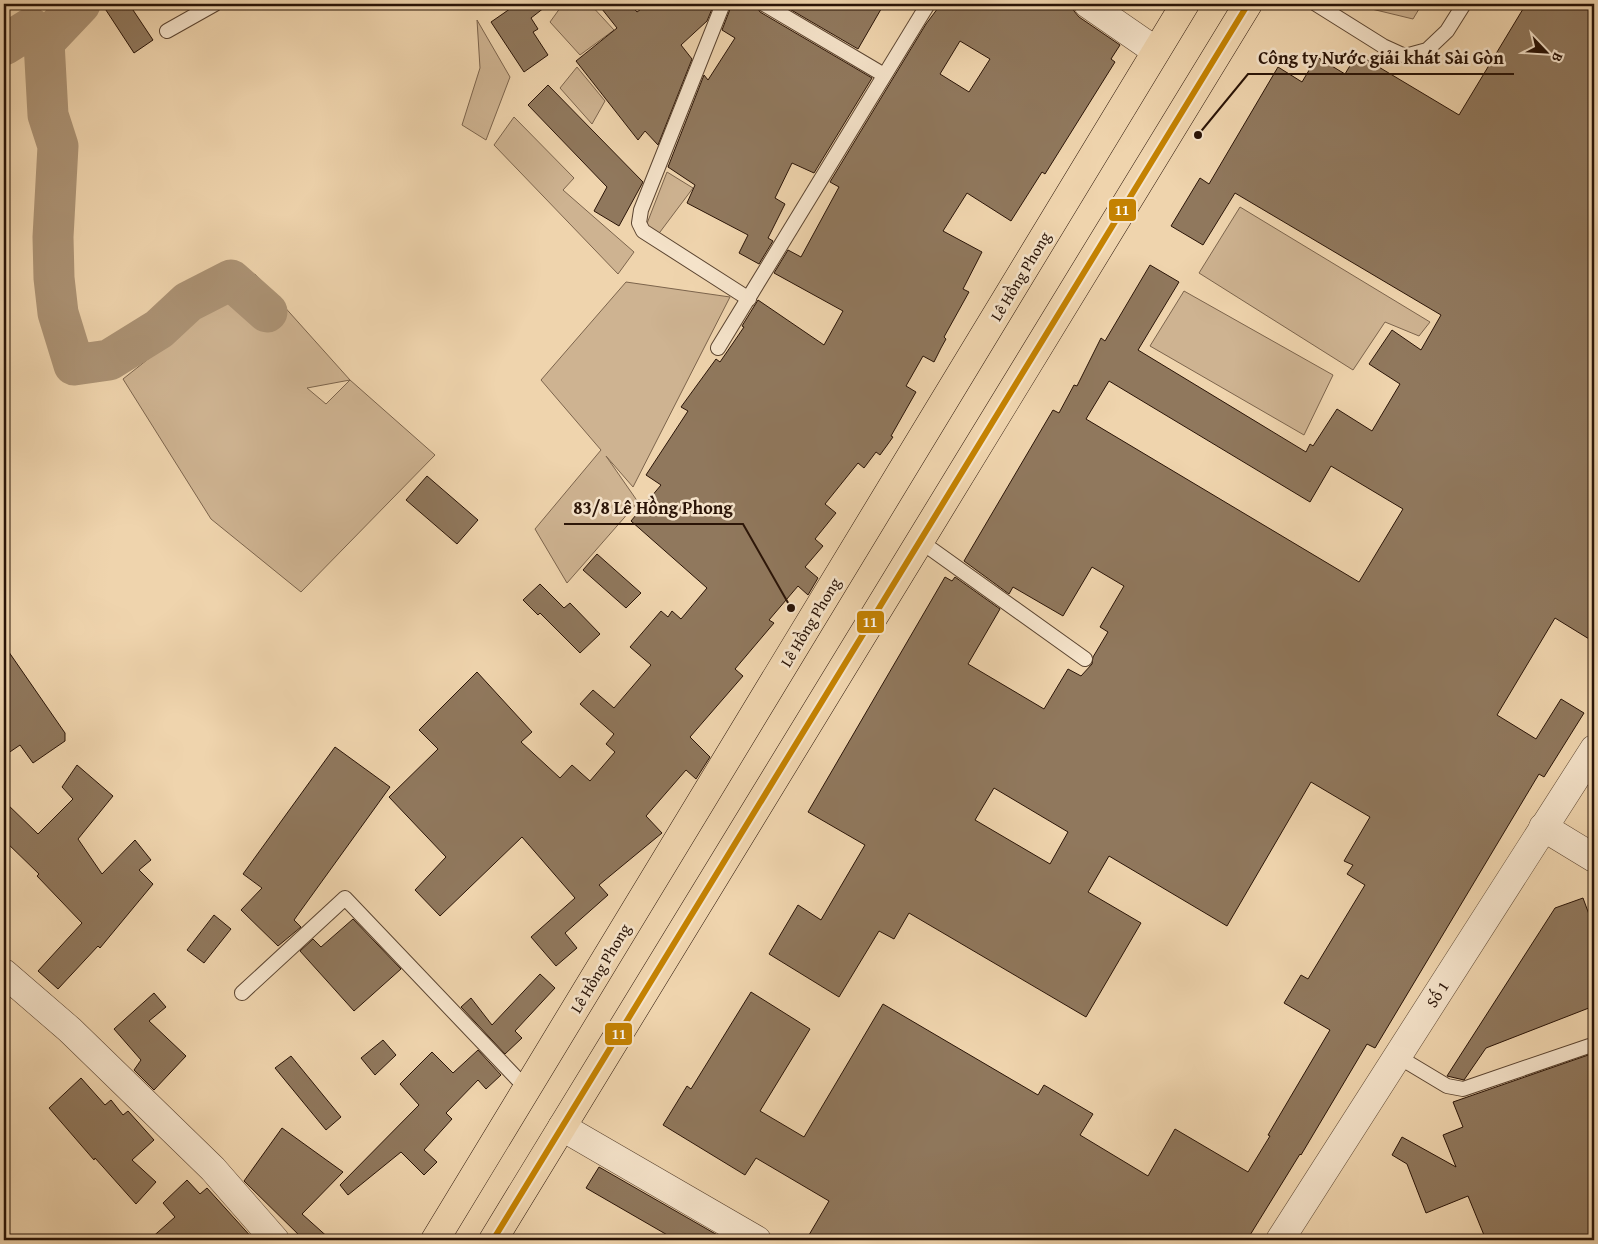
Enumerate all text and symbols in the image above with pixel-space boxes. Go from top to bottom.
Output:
north arrow [1520,28,1570,78]
callout: Công ty Nước giải khát Sài Gòn [1248,41,1514,74]
text: Công ty Nước giải khát Sài Gòn [1258,44,1504,71]
text: B [1547,49,1569,66]
line badge: 11 [1108,198,1137,222]
text: 11 [1115,200,1129,220]
street label: Lê Hồng Phong [984,227,1056,325]
callout: 83/8 Lê Hồng Phong [564,491,743,524]
text: 83/8 Lê Hồng Phong [573,494,733,521]
street label: Lê Hồng Phong [774,573,846,671]
line badge: 11 [856,610,885,634]
text: 11 [863,612,877,632]
street label: Lê Hồng Phong [564,919,636,1017]
street label: Số 1 [1420,976,1454,1012]
line badge: 11 [604,1022,633,1046]
text: 11 [612,1024,626,1044]

